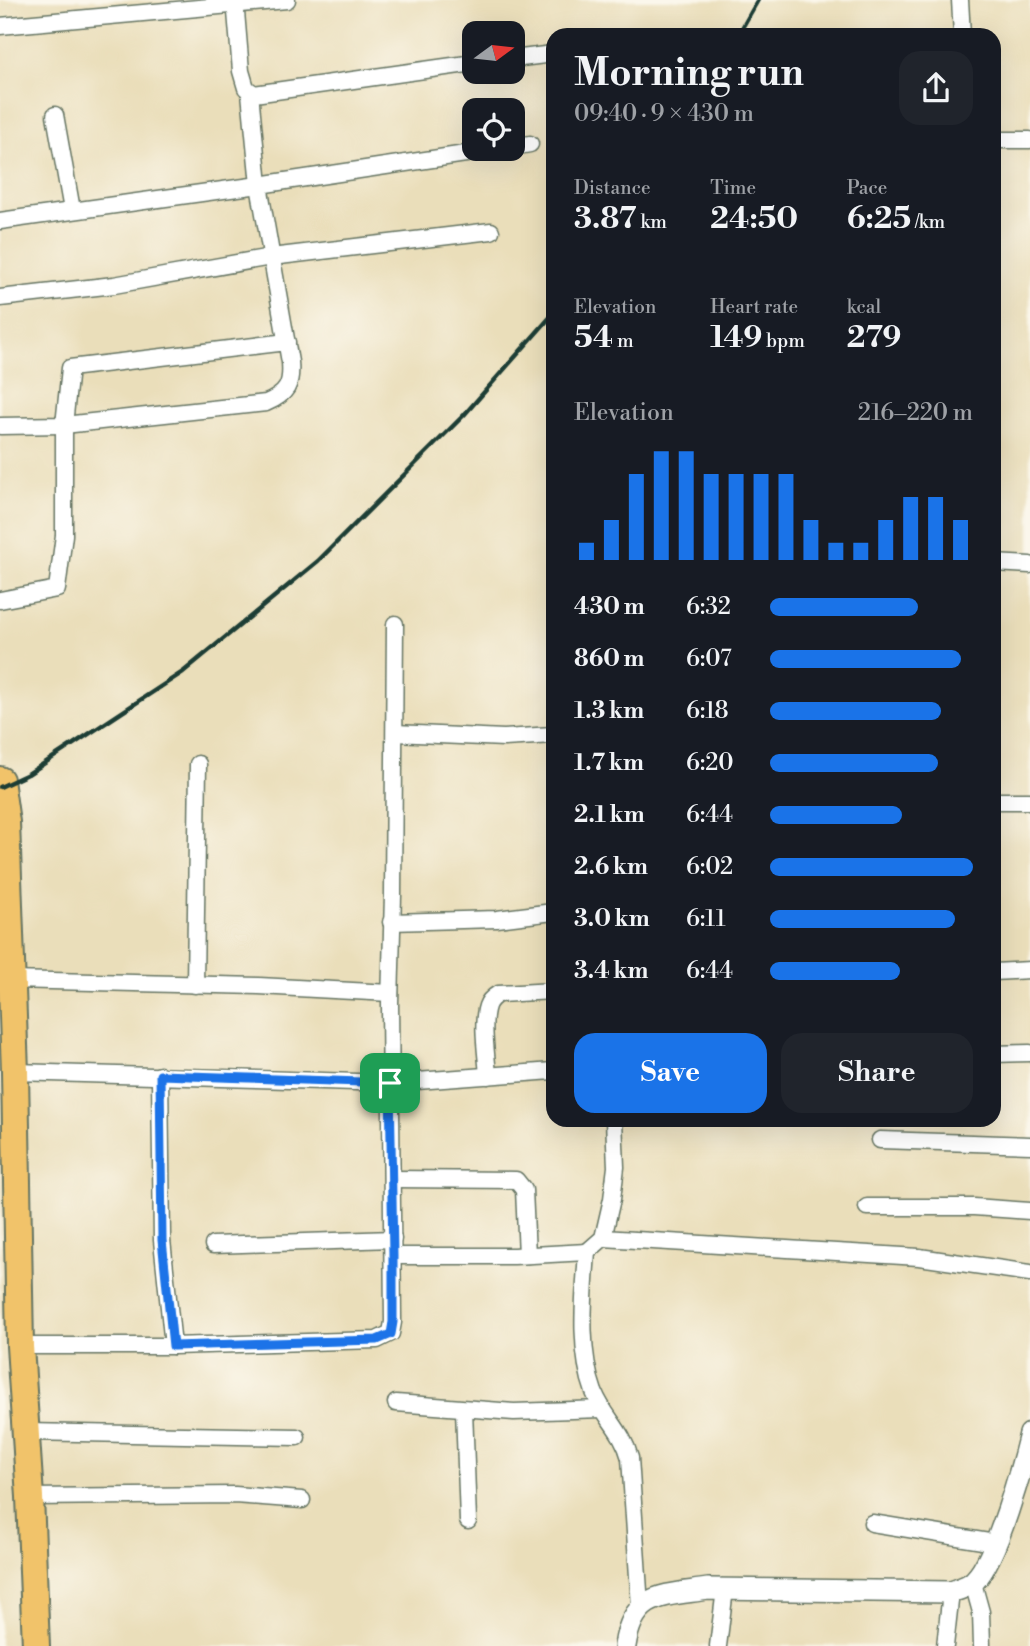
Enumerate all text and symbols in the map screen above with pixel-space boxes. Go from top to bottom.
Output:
north arrow [462,21,525,84]
map controls [462,21,525,161]
text: Morning run [574,50,804,97]
button: share [899,51,973,125]
button: locate [462,98,525,161]
text: 09:40 · 9 × 430 m [574,100,754,128]
text: Distance [574,176,651,200]
text: Time [710,176,756,200]
text: Pace [847,176,887,200]
text: 3.87 [574,200,637,238]
text: 24:50 [710,200,798,238]
text: 6:25 [847,200,911,238]
text: km [637,210,667,234]
text: /km [911,210,945,234]
text: Elevation [574,295,656,319]
text: Heart rate [710,295,798,319]
text: kcal [847,295,881,319]
text: 54 [574,319,613,357]
text: 149 [710,319,762,357]
text: 279 [847,319,901,357]
text: m [613,329,634,353]
text: bpm [762,329,805,353]
text: Elevation [574,399,674,427]
text: 216–220 m [858,399,973,427]
text: 430 m [574,593,645,621]
text: 6:32 [686,593,731,621]
text: 860 m [574,645,644,673]
text: 6:07 [686,645,732,673]
text: 1.3 km [574,697,644,725]
text: 6:18 [686,697,729,725]
text: 1.7 km [574,749,644,777]
text: 6:20 [686,749,734,777]
text: 2.1 km [574,801,645,829]
text: 6:44 [686,801,733,829]
text: 2.6 km [574,853,648,881]
text: 6:02 [686,853,733,881]
text: 3.0 km [574,905,650,933]
text: 6:11 [686,905,726,933]
text: 3.4 km [574,957,648,985]
text: 6:44 [686,957,733,985]
button: Save [574,1033,767,1113]
button: Share [781,1033,973,1113]
pin [360,1053,420,1113]
icon: arrive [371,1064,409,1102]

